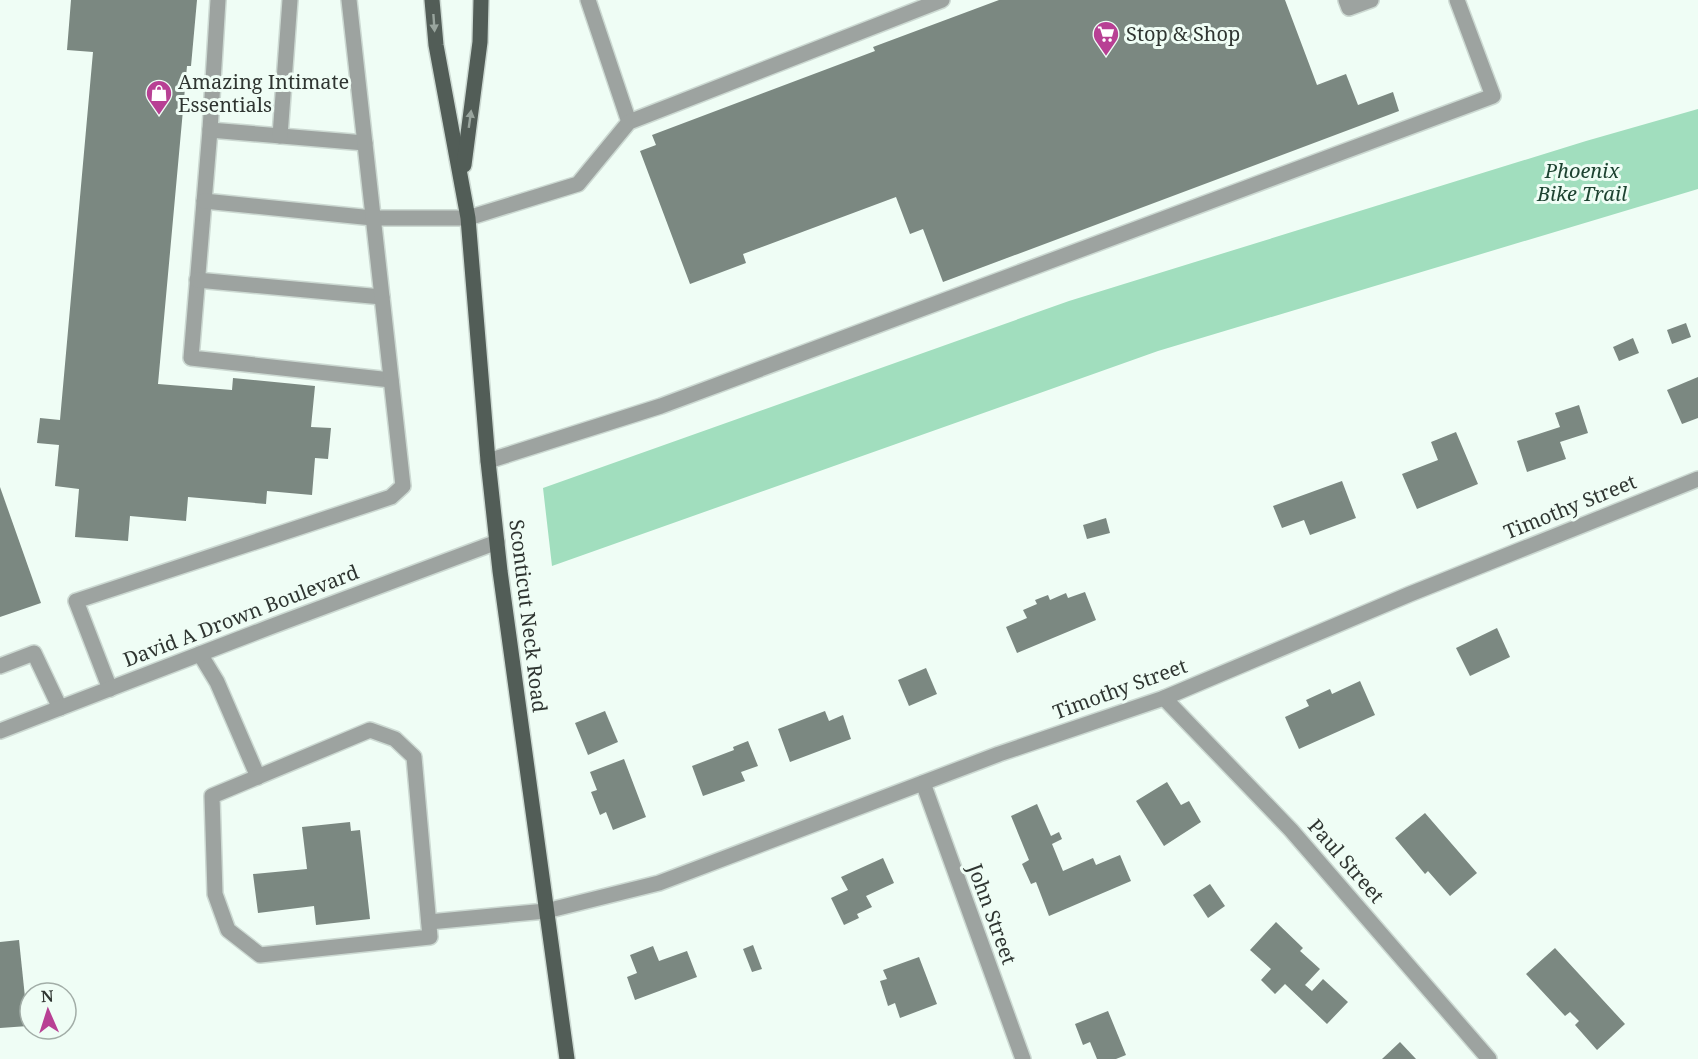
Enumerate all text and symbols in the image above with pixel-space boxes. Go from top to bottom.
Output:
one-way arrow [429,13,439,32]
supermarket icon: Stop & Shop [1091,19,1121,57]
place label: Stop & Shop [1126,20,1240,47]
place label: Amazing Intimate Essentials [178,68,349,118]
shop icon: Amazing Intimate Essentials [144,78,174,116]
one-way arrow [465,110,474,129]
park label: Phoenix Bike Trail [1536,157,1627,207]
street label: Timothy Street [1500,468,1640,545]
street label: Sconticut Neck Road [503,518,554,714]
street label: David A Drown Boulevard [119,558,362,673]
street label: Timothy Street [1049,652,1191,725]
street label: Paul Street [1302,813,1390,908]
street label: John Street [961,859,1023,968]
north arrow [18,981,78,1041]
text: N [40,985,54,1007]

